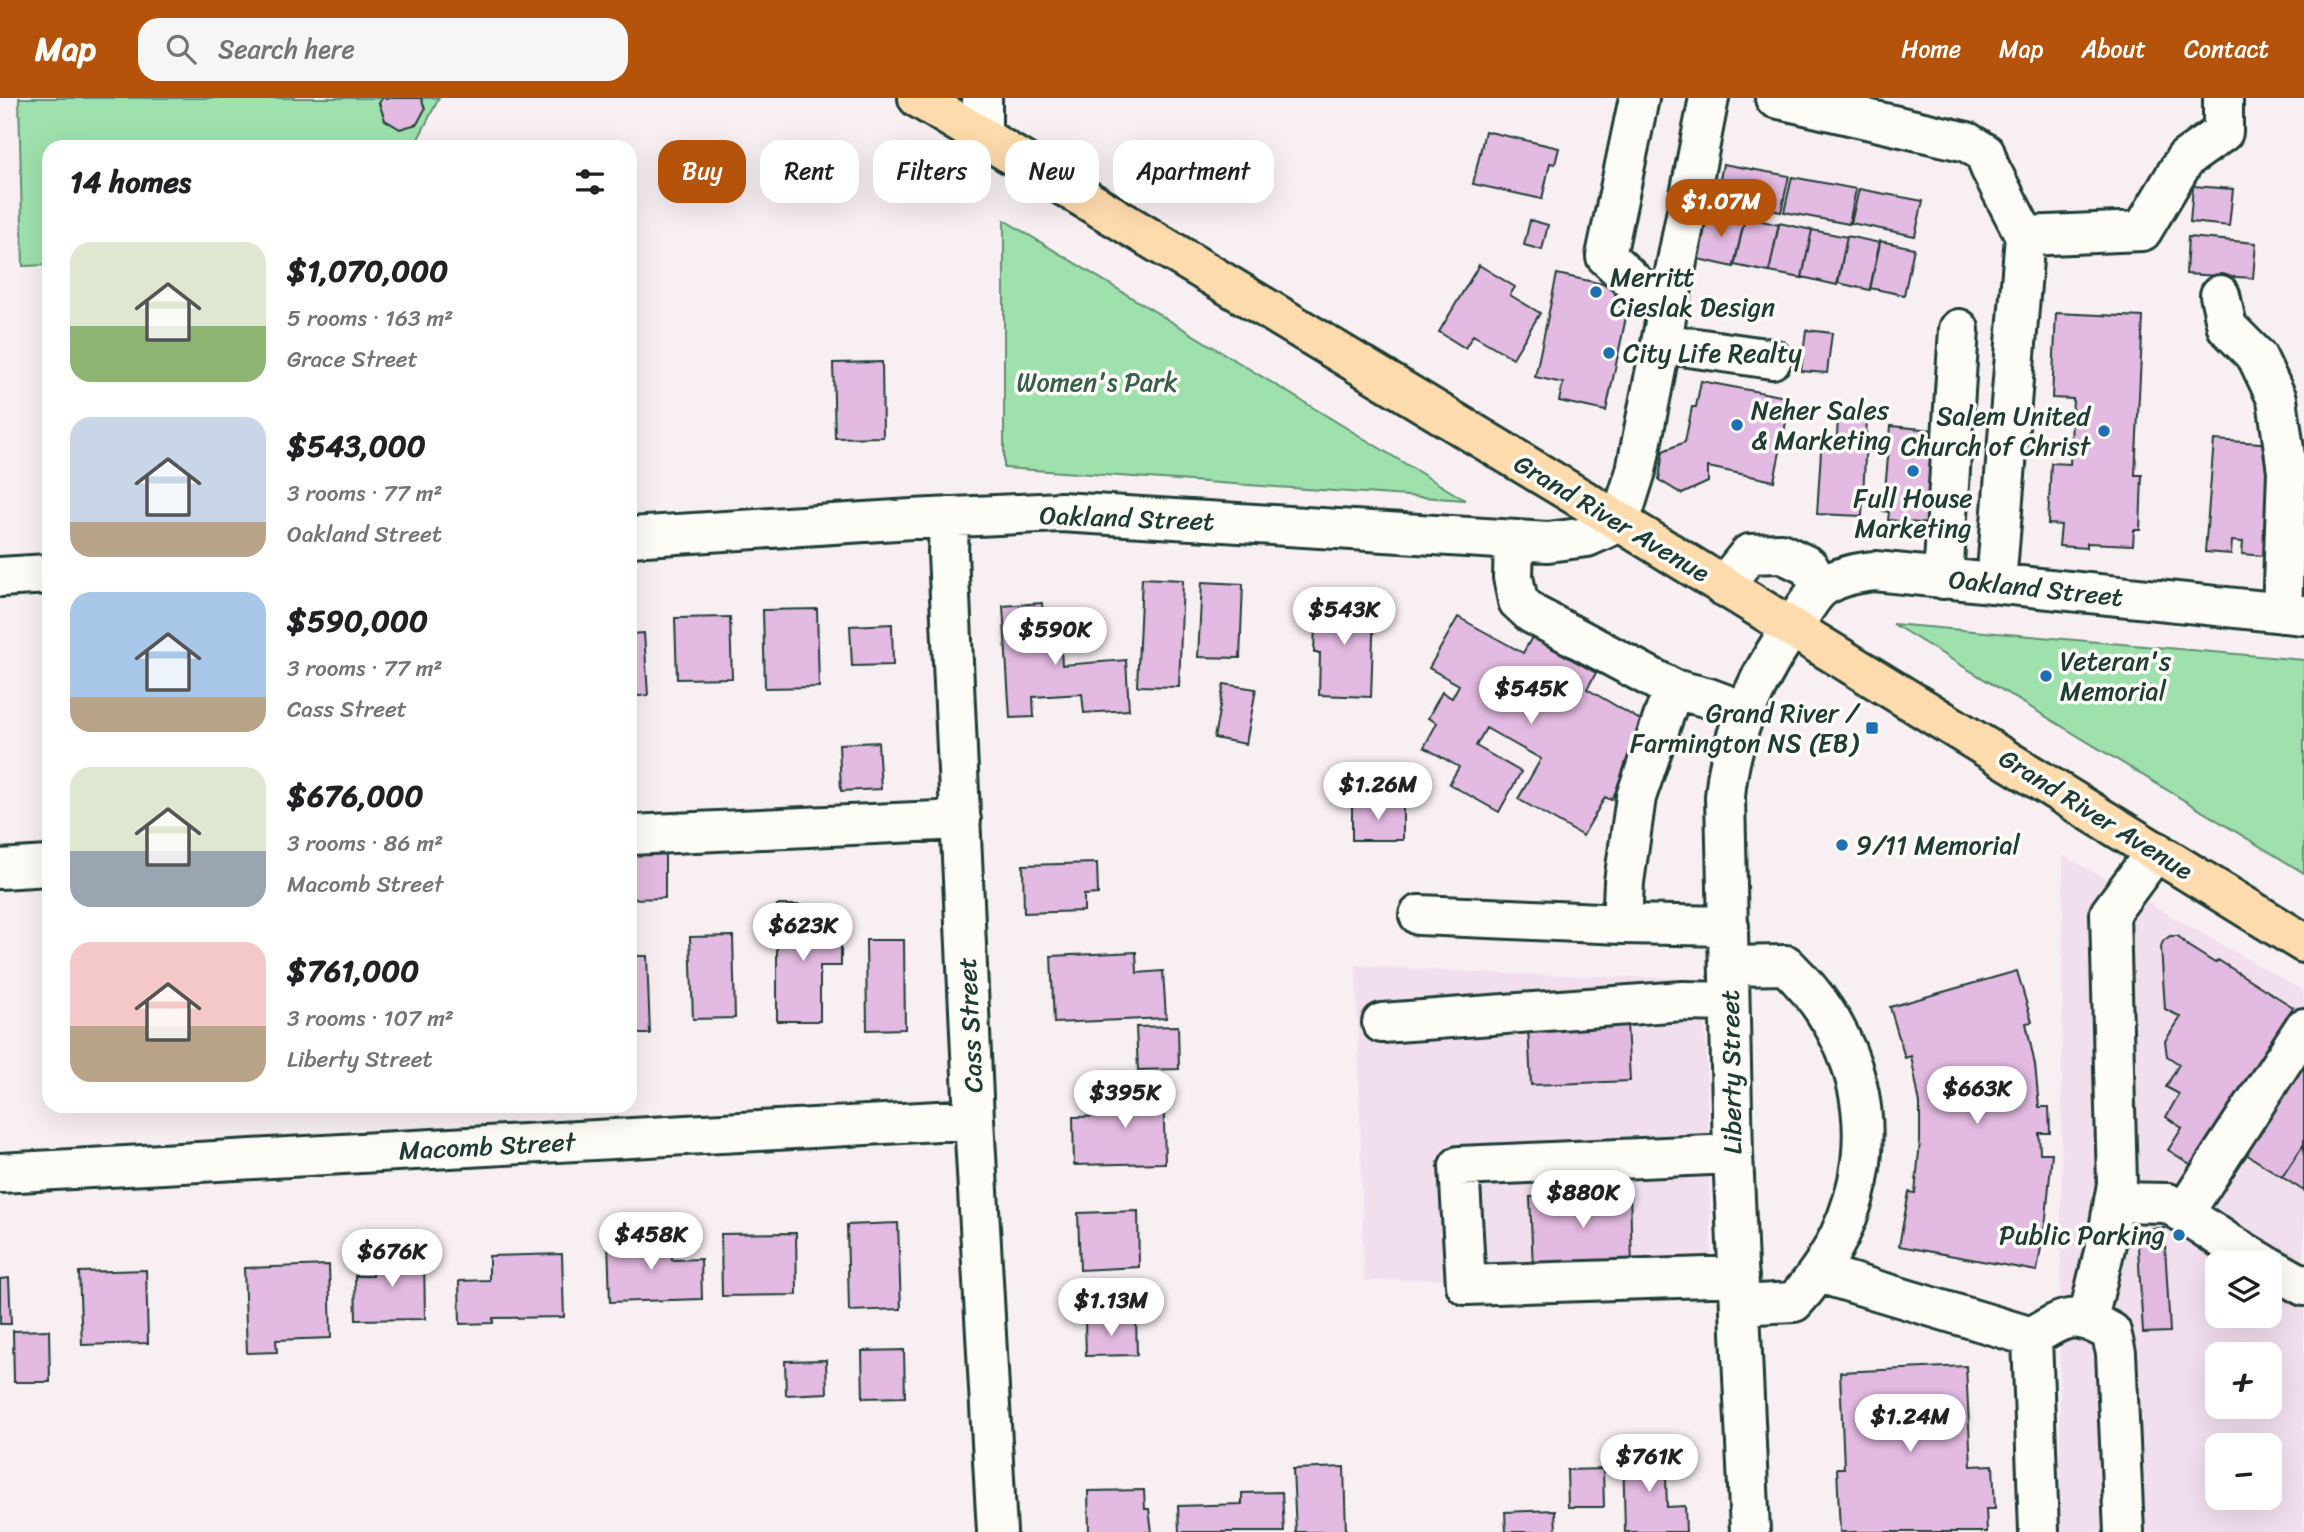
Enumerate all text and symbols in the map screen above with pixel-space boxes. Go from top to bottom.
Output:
search box [138,18,628,81]
text: Map [35,20,96,78]
text: Search here [218,26,355,72]
text: Home [1901,28,1961,70]
text: Map [1999,28,2043,70]
text: About [2081,28,2146,70]
text: Contact [2184,28,2269,70]
icon: search [162,30,200,68]
chip: Buy [658,140,746,203]
chip: Rent [760,140,859,203]
chip: Filters [873,140,991,203]
chip: New [1005,140,1099,203]
chip: Apartment [1113,140,1274,203]
text: 14 homes [70,155,191,209]
icon: filters [571,163,609,201]
pin: $1.07M [1664,180,1778,239]
text: $1.07M [1682,181,1760,222]
text: $1,070,000 [287,244,448,298]
place label: Merritt Cieslak Design [1610,254,1775,330]
icon: home [126,270,210,354]
marker: Merritt Cieslak Design [1588,284,1604,300]
text: 5 rooms · 163 m² [287,298,453,339]
place label: City Life Realty [1623,330,1802,376]
text: Grace Street [287,339,418,380]
marker: City Life Realty [1601,345,1617,361]
park label: Women's Park [1016,359,1178,405]
place label: Neher Sales & Marketing [1751,387,1891,463]
place label: Salem United Church of Christ [1901,393,2092,469]
marker: Neher Sales & Marketing [1729,417,1745,433]
text: $543,000 [287,419,426,473]
marker: Salem United Church of Christ [2096,423,2112,439]
street label: Grand River Avenue [1505,441,1720,595]
icon: home [126,445,210,529]
marker: Full House Marketing [1905,463,1921,479]
text: 3 rooms · 77 m² [287,473,443,514]
place label: Full House Marketing [1853,475,1973,551]
street label: Oakland Street [1039,492,1215,544]
text: Oakland Street [287,514,442,555]
street label: Oakland Street [1946,556,2126,620]
pin: $543K [1295,588,1393,647]
text: $543K [1309,589,1379,630]
text: $590,000 [287,594,428,648]
pin: $590K [1006,608,1104,667]
text: $590K [1019,609,1091,650]
icon: home [126,620,210,704]
place label: Veteran's Memorial [2060,638,2172,714]
text: 3 rooms · 77 m² [287,648,443,689]
pin: $545K [1482,666,1580,726]
text: $545K [1495,668,1567,709]
marker: Veteran's Memorial [2038,668,2054,684]
text: Cass Street [287,689,407,730]
place label: Grand River / Farmington NS (EB) [1630,690,1861,766]
marker: Grand River / Farmington NS (EB) [1864,720,1880,736]
street label: Grand River Avenue [1990,736,2203,893]
pin: $1.26M [1321,762,1435,822]
text: $1.26M [1339,764,1417,805]
text: $676,000 [287,769,423,823]
icon: home [126,795,210,879]
place label: 9/11 Memorial [1856,822,2021,868]
text: 3 rooms · 86 m² [287,823,443,864]
marker: 9/11 Memorial [1834,837,1850,853]
text: Macomb Street [287,864,443,905]
pin: $623K [754,904,852,963]
text: $623K [769,905,837,946]
text: $761,000 [287,944,419,998]
street label: Cass Street [943,956,997,1094]
icon: home [126,970,210,1054]
street label: Liberty Street [1707,989,1755,1155]
text: 3 rooms · 107 m² [287,998,454,1039]
text: Liberty Street [287,1039,433,1080]
pin: $663K [1928,1066,2026,1126]
text: $663K [1943,1068,2011,1109]
pin: $395K [1076,1070,1174,1130]
text: $395K [1090,1072,1160,1113]
street label: Macomb Street [398,1118,578,1174]
pin: $880K [1534,1170,1632,1230]
text: $880K [1547,1172,1619,1213]
pin: $458K [602,1212,700,1272]
place label: Public Parking [1999,1212,2165,1258]
text: $458K [615,1214,687,1255]
marker: Public Parking [2171,1227,2187,1243]
pin: $676K [343,1230,441,1289]
text: $676K [358,1231,426,1272]
map controls [2205,1251,2282,1510]
button: layers [2205,1251,2282,1328]
pin: $1.13M [1054,1278,1168,1338]
text: $1.13M [1074,1280,1148,1321]
button: + [2205,1342,2282,1419]
pin: $1.24M [1853,1394,1967,1454]
text: $1.24M [1871,1396,1949,1437]
button: − [2205,1433,2282,1510]
pin: $761K [1600,1434,1698,1494]
text: $761K [1616,1436,1682,1477]

